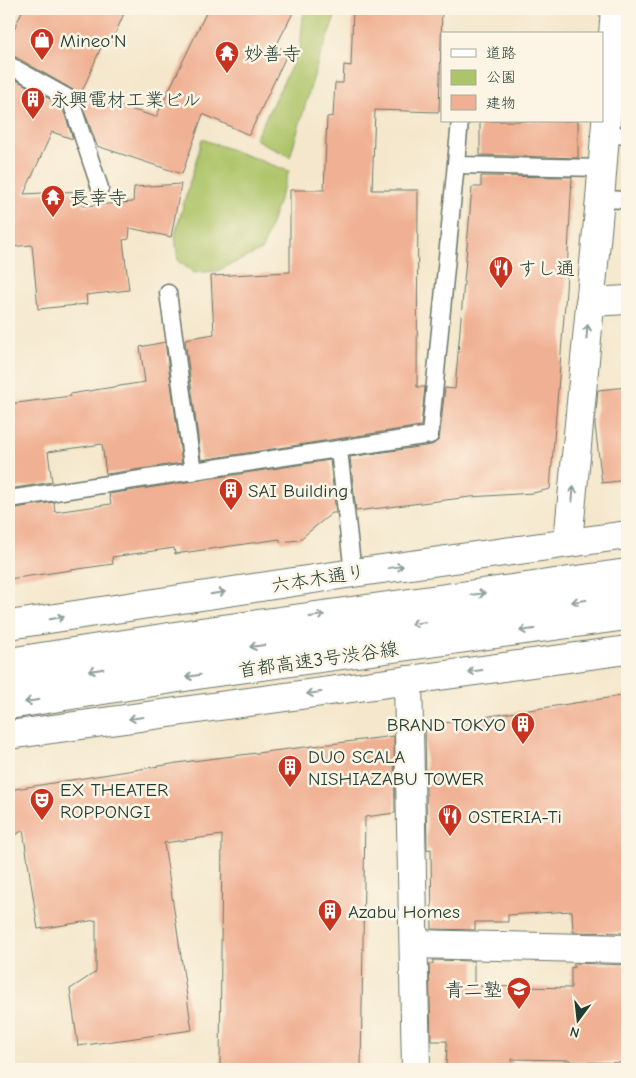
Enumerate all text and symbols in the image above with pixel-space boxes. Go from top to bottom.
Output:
shop icon: Mineo'N [29,27,55,61]
place label: Mineo'N [60,30,127,52]
legend [441,32,604,122]
temple icon: 妙善寺 [214,40,240,74]
place label: 妙善寺 [244,43,301,65]
text: 道路 [486,44,516,62]
text: 公園 [486,68,516,86]
building icon: 永興電材工業ビル [20,86,46,120]
place label: 永興電材工業ビル [50,89,202,111]
text: 建物 [486,94,516,112]
temple icon: 長幸寺 [40,184,66,218]
place label: 長幸寺 [70,187,127,209]
restaurant icon: すし通 [488,255,514,289]
place label: すし通 [518,258,575,280]
one-way arrow [583,324,592,340]
building icon: SAI Building [218,477,244,511]
place label: SAI Building [248,480,348,502]
one-way arrow [568,486,578,502]
street label: 六本木通り [270,561,367,597]
one-way arrow [387,561,403,571]
one-way arrow [209,588,225,598]
one-way arrow [469,589,485,599]
one-way arrow [571,596,587,606]
one-way arrow [308,611,324,621]
one-way arrow [49,613,65,623]
one-way arrow [410,619,426,629]
one-way arrow [519,625,535,635]
street label: 首都高速3号渋谷線 [237,638,400,682]
one-way arrow [250,641,266,651]
one-way arrow [89,666,105,676]
one-way arrow [467,666,483,676]
one-way arrow [185,671,201,681]
one-way arrow [306,688,322,698]
one-way arrow [24,696,40,706]
building icon: BRAND TOKYO [510,711,536,745]
one-way arrow [128,713,144,723]
place label: BRAND TOKYO [387,714,506,736]
place label: DUO SCALA NISHIAZABU TOWER [308,746,484,790]
building icon: DUO SCALA NISHIAZABU TOWER [277,754,303,788]
place label: EX THEATER ROPPONGI [60,779,168,823]
theatre icon: EX THEATER ROPPONGI [29,787,55,821]
restaurant icon: OSTERIA-Ti [437,803,463,837]
place label: OSTERIA-Ti [468,806,562,828]
building icon: Azabu Homes [317,898,343,932]
place label: Azabu Homes [348,901,460,923]
school or university icon: 青二塾 [506,976,532,1010]
place label: 青二塾 [445,979,502,1001]
north arrow [554,996,604,1046]
text: N [568,1023,581,1041]

